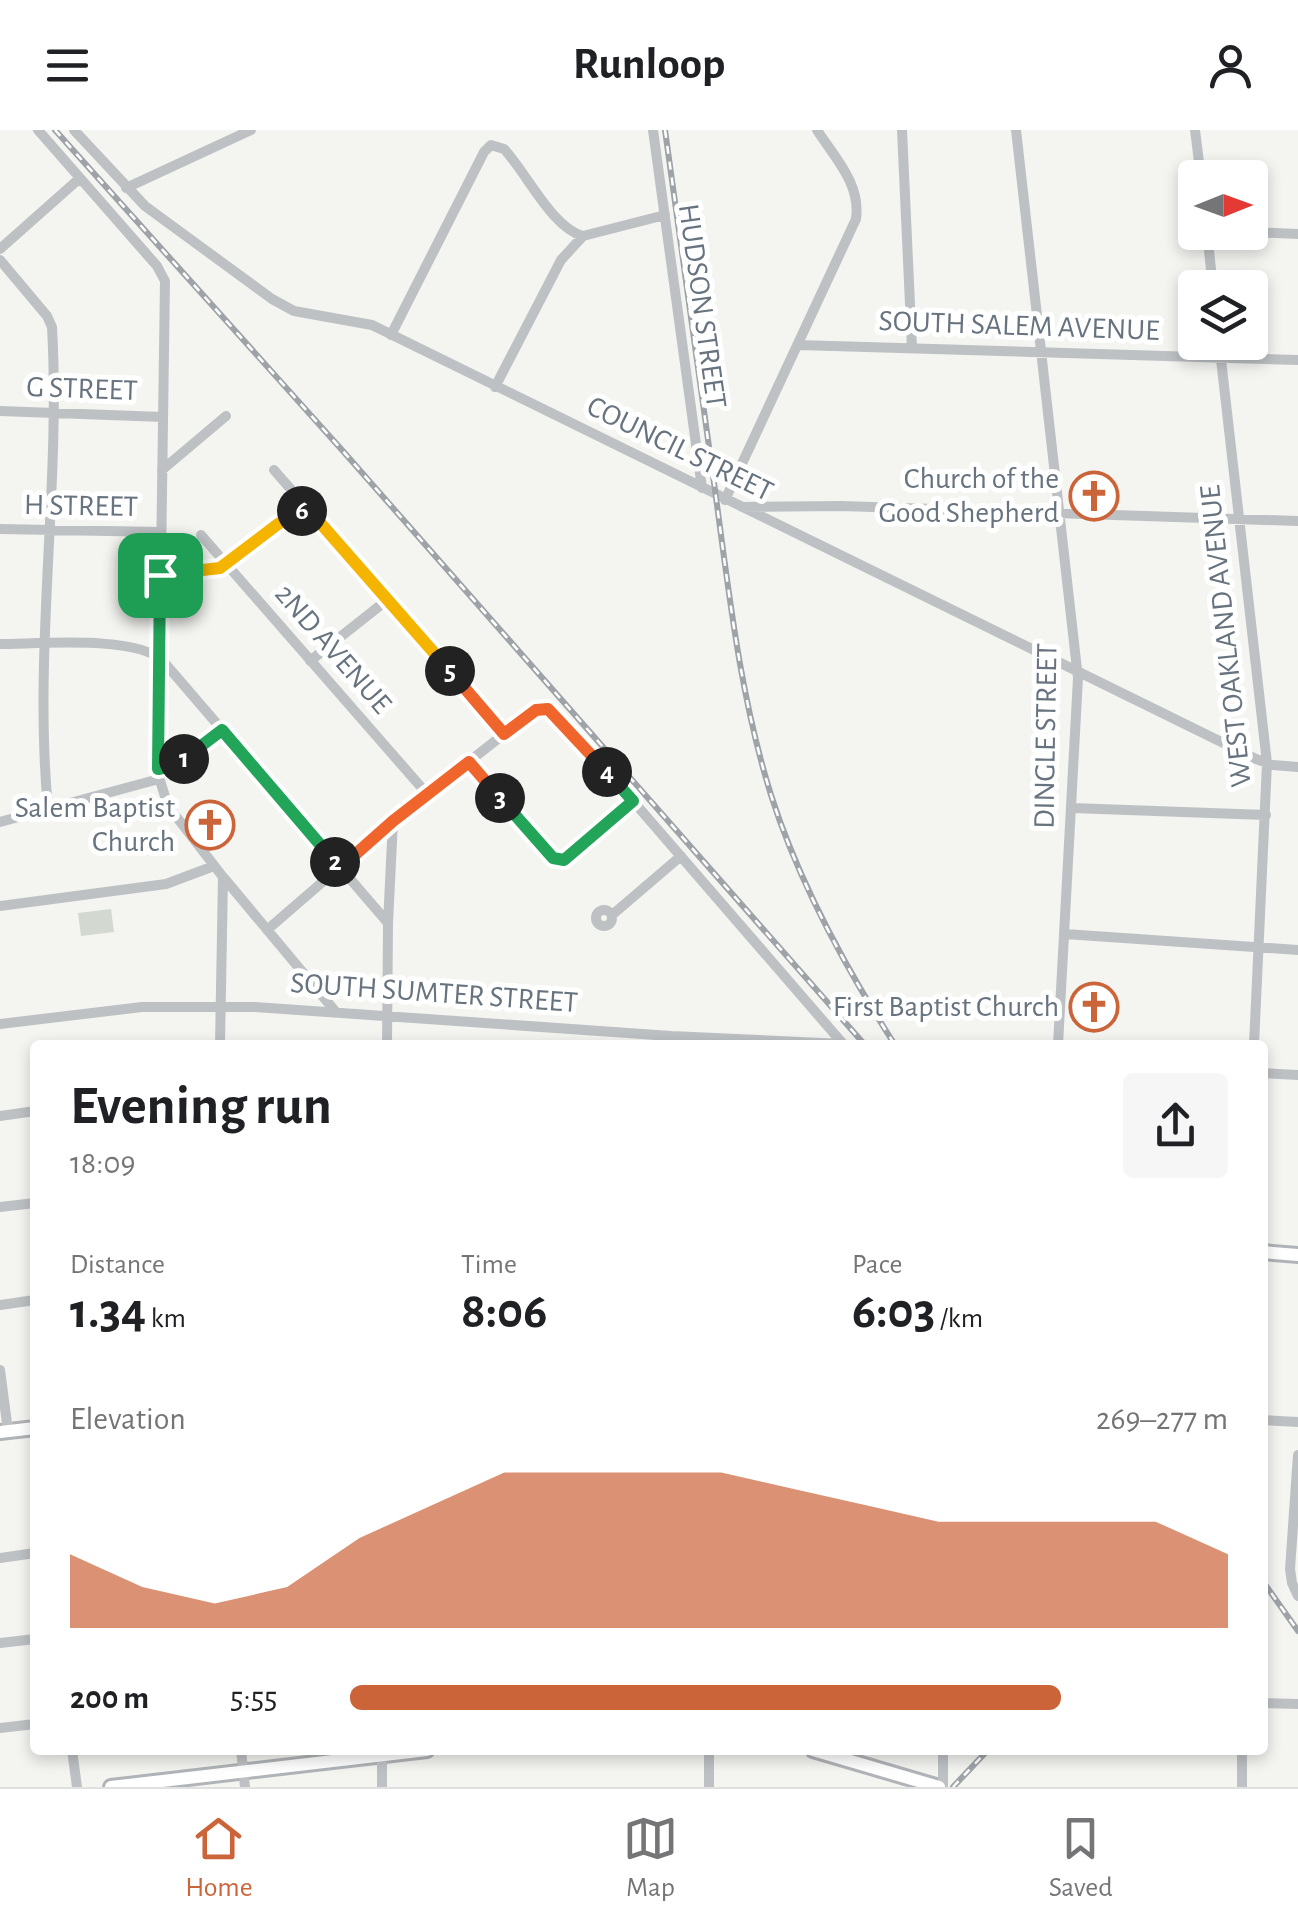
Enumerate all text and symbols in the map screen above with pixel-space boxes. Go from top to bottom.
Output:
icon: menu [40,38,95,93]
icon: person [1203,38,1258,93]
text: Runloop [573,42,725,87]
north arrow [1178,160,1268,250]
map controls [1178,160,1268,360]
street label: HUDSON STREET [673,202,731,410]
button: layers [1178,270,1268,360]
street label: SOUTH SALEM AVENUE [878,306,1160,346]
street label: G STREET [26,372,139,406]
street label: COUNCIL STREET [582,391,778,507]
place label: Church of the Good Shepherd [878,464,1059,528]
church icon: Church of the Good Shepherd [1068,470,1120,522]
street label: WEST OAKLAND AVENUE [1195,484,1257,788]
pin: 6 [277,486,327,536]
street label: H STREET [24,490,139,522]
text: 6 [295,497,309,525]
pin [118,533,203,618]
icon: arrive [133,548,188,603]
street label: 2ND AVENUE [269,579,397,719]
street label: DINGLE STREET [1029,642,1063,829]
pin: 5 [425,646,475,696]
text: 5 [444,657,456,685]
pin: 1 [159,734,209,784]
text: 1 [179,745,189,773]
pin: 4 [582,747,632,797]
text: 4 [600,758,614,786]
pin: 3 [475,773,525,823]
text: 3 [494,784,506,812]
place label: Salem Baptist Church [15,793,175,857]
church icon: Salem Baptist Church [184,799,236,851]
pin: 2 [310,837,360,887]
text: 2 [328,848,342,876]
street label: SOUTH SUMTER STREET [289,968,579,1018]
church icon: First Baptist Church [1068,981,1120,1033]
place label: First Baptist Church [833,992,1059,1022]
button: share [1123,1073,1228,1178]
text: Evening run [70,1079,332,1134]
text: 18:09 [70,1147,135,1179]
text: Distance [70,1251,165,1279]
text: Time [461,1251,517,1279]
text: Pace [852,1251,902,1279]
text: 1.34 [70,1287,146,1337]
text: 8:06 [461,1287,547,1337]
text: 6:03 [852,1287,935,1337]
text: km [146,1305,186,1333]
text: /km [935,1305,983,1333]
text: Elevation [70,1403,186,1435]
text: 269–277 m [1096,1403,1228,1435]
text: 200 m [70,1682,149,1714]
text: 5:55 [230,1682,277,1714]
tab: Home [185,1811,253,1905]
tab: Map [623,1811,678,1905]
tab: Saved [1049,1811,1113,1905]

